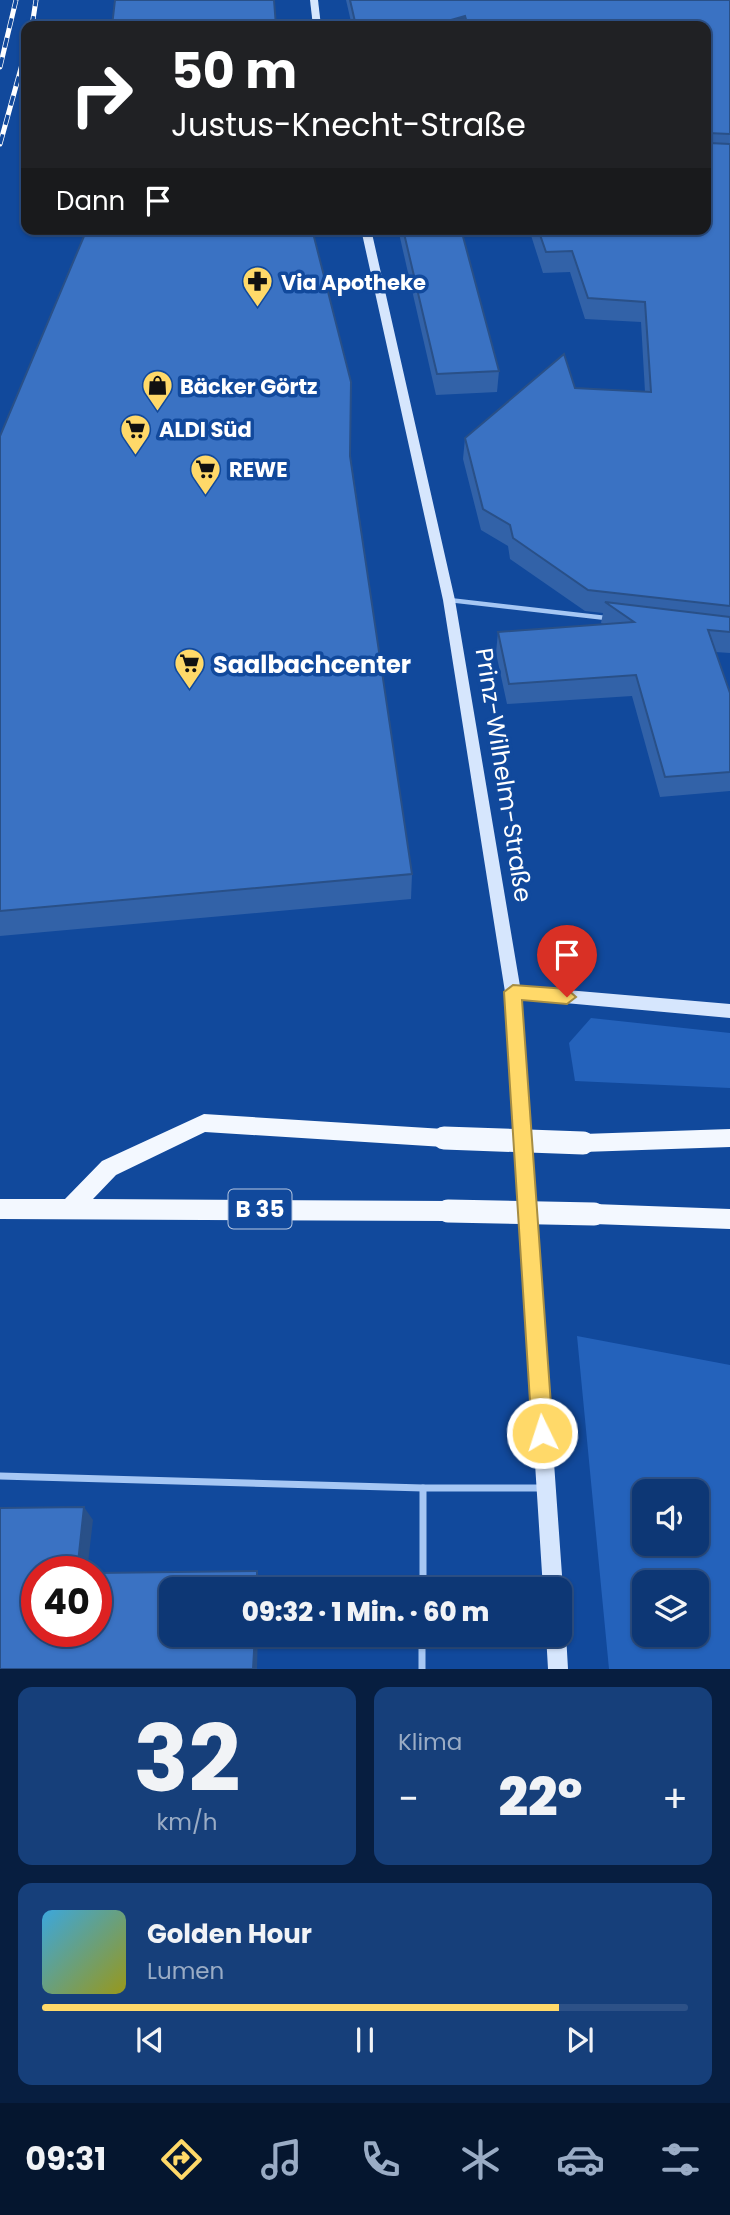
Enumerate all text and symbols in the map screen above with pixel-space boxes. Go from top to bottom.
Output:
text: 50 m [171,37,297,105]
icon: right [56,49,147,140]
text: Justus-Knecht-Straße [171,102,526,147]
icon: arrive [139,182,177,220]
text: Dann [56,183,125,219]
pharmacy icon: Via Apotheke [241,265,275,309]
place label: Via Apotheke [281,268,426,297]
shop icon: Bäcker Görtz [140,369,174,413]
place label: Bäcker Görtz [180,372,317,401]
supermarket icon: ALDI Süd [119,412,153,456]
place label: ALDI Süd [159,415,252,444]
supermarket icon: REWE [189,452,223,496]
place label: REWE [229,455,288,484]
street label: Prinz-Wilhelm-Straße [468,646,540,904]
supermarket icon: Saalbachcenter [173,647,207,691]
place label: Saalbachcenter [213,648,411,681]
pin [537,925,597,997]
icon: arrive [548,936,586,974]
road number: B 35 [229,1190,292,1228]
position arrow [505,1396,579,1470]
map controls [632,1479,709,1647]
button: sound [632,1479,709,1556]
speed limit sign: 40 [21,1556,112,1647]
button: layers [632,1570,709,1647]
text: 09:32 · 1 Min. · 60 m [242,1594,489,1630]
text: 32 [133,1695,241,1823]
text: Klima [398,1726,462,1758]
text: 22° [498,1761,583,1834]
text: − [398,1772,419,1825]
text: + [662,1772,688,1825]
text: km/h [156,1806,218,1838]
text: Golden Hour [147,1916,312,1952]
text: Lumen [147,1955,224,1987]
icon: previous [131,2021,169,2059]
icon: pause [346,2021,384,2059]
icon: next [561,2021,599,2059]
icon: directions [157,2135,206,2184]
icon: music [257,2135,306,2184]
icon: phone [356,2135,405,2184]
icon: climate [456,2135,505,2184]
icon: car [556,2135,605,2184]
icon: filters [656,2135,705,2184]
text: 09:31 [25,2136,106,2181]

